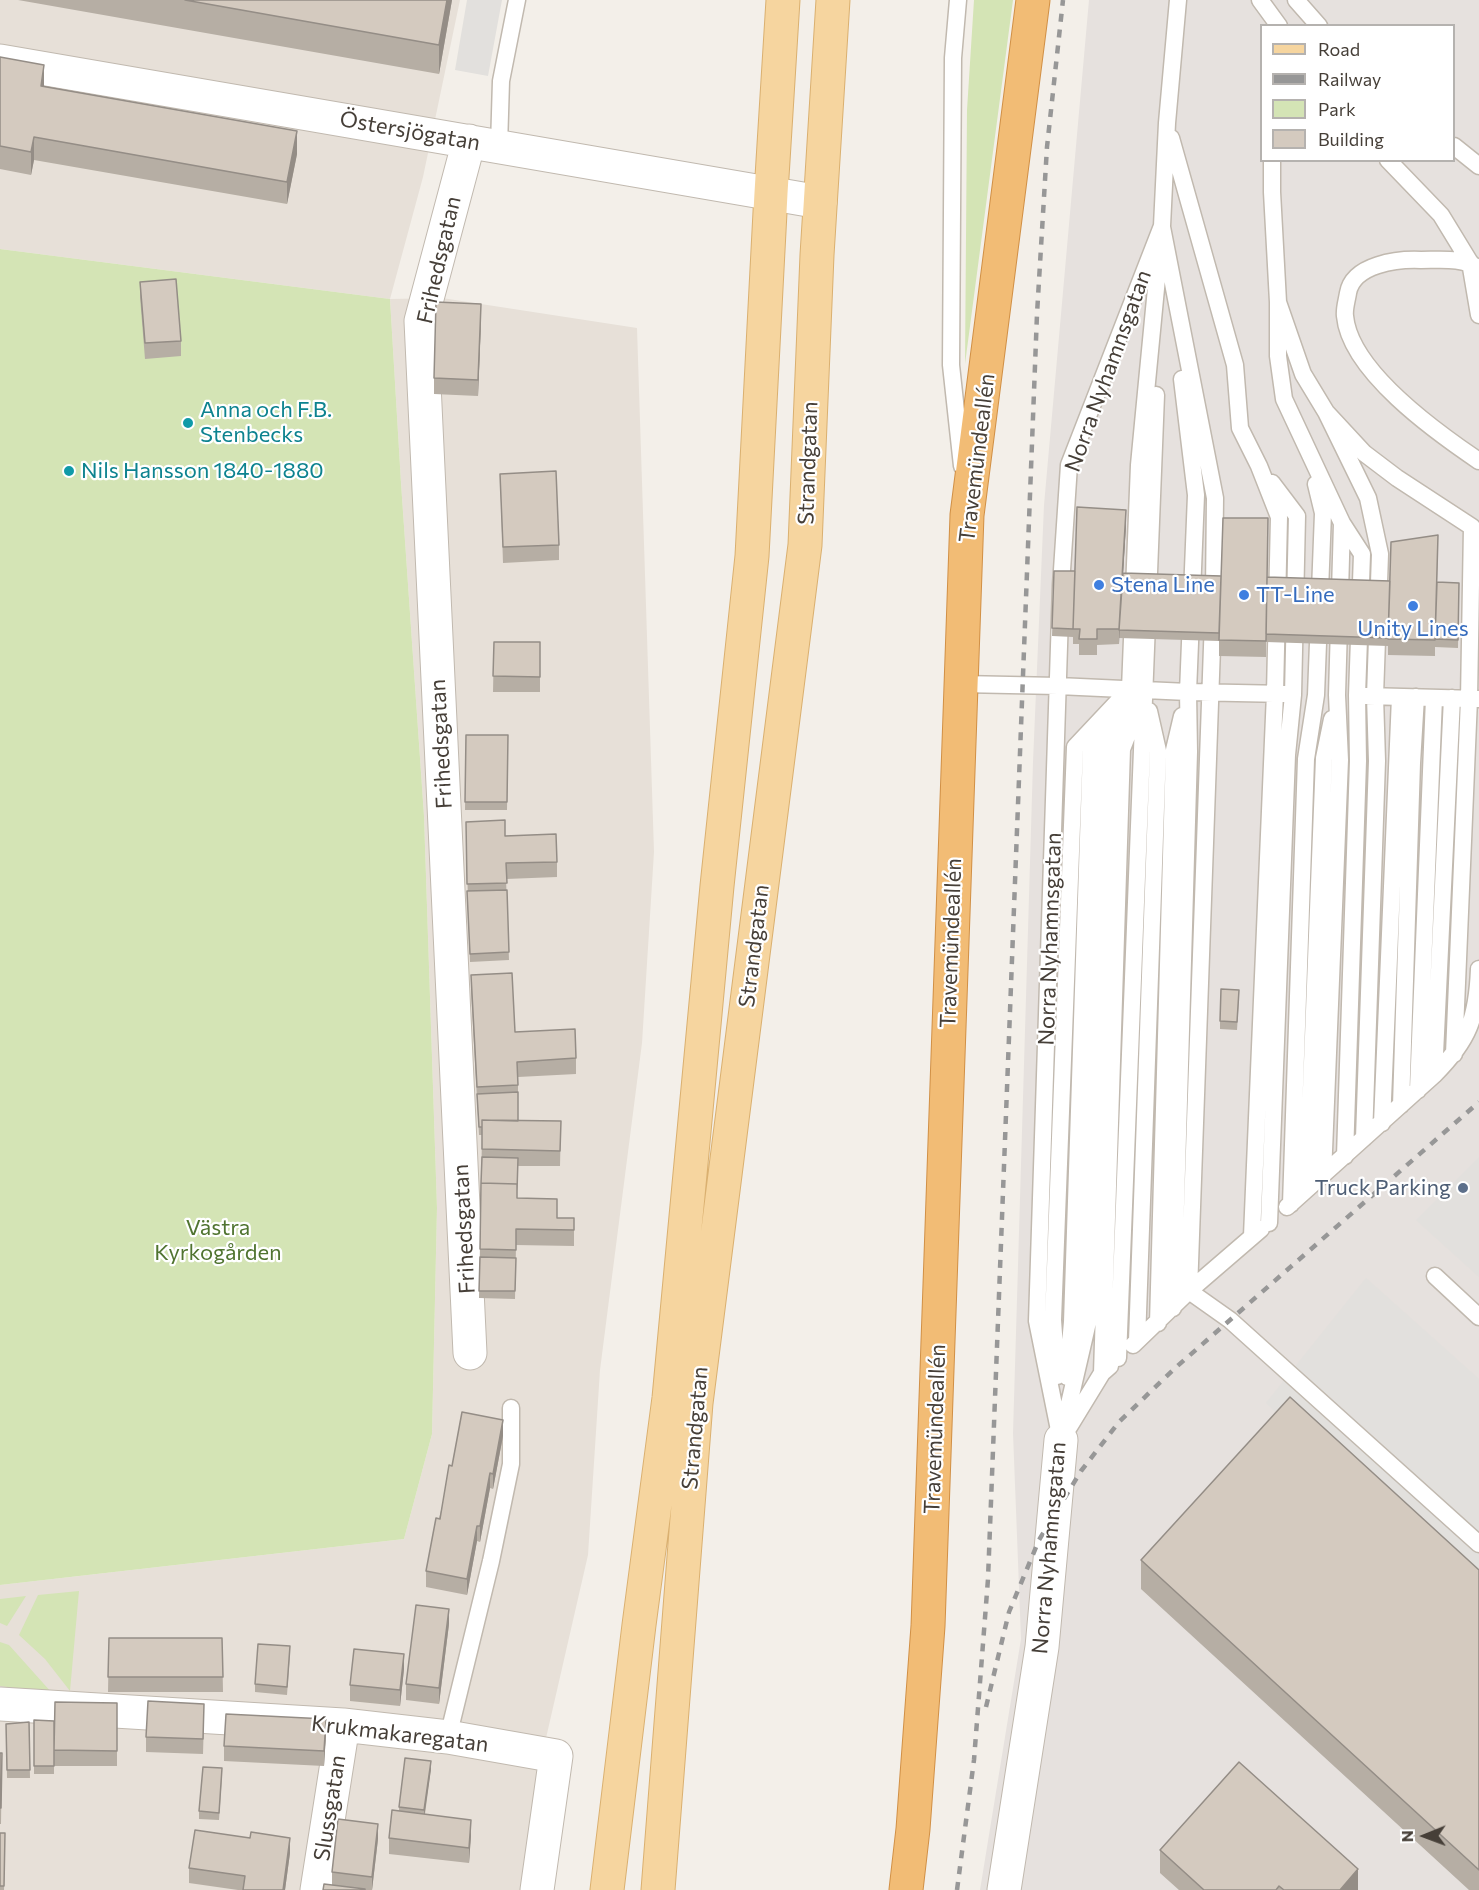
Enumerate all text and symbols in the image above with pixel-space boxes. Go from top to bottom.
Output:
legend [1260,24,1455,162]
text: Road [1318,38,1360,60]
text: Railway [1318,68,1381,90]
text: Park [1318,98,1356,120]
street label: Östersjögatan [338,106,482,156]
text: Building [1318,128,1384,150]
street label: Frihedsgatan [412,194,466,326]
street label: Norra Nyhamnsgatan [1059,266,1157,476]
street label: Travemündeallén [954,372,1000,544]
place label: Anna och F.B. Stenbecks [200,397,332,448]
street label: Strandgatan [793,401,823,525]
marker: Anna och F.B. Stenbecks [181,416,195,430]
place label: Nils Hansson 1840-1880 [81,458,324,484]
marker: Nils Hansson 1840-1880 [62,464,76,478]
place label: Stena Line [1111,572,1215,598]
marker: Stena Line [1092,578,1106,592]
place label: TT-Line [1256,582,1335,608]
marker: TT-Line [1237,588,1251,602]
marker: Unity Lines [1406,599,1420,613]
place label: Unity Lines [1357,616,1469,642]
street label: Frihedsgatan [424,678,458,810]
street label: Norra Nyhamnsgatan [1033,832,1067,1046]
street label: Travemündeallén [935,858,967,1028]
street label: Strandgatan [733,883,775,1009]
street label: Frihedsgatan [447,1163,481,1295]
place label: Truck Parking [1314,1175,1451,1201]
marker: Truck Parking [1456,1181,1470,1195]
park label: Västra Kyrkogården [154,1215,282,1266]
street label: Travemündeallén [919,1344,951,1514]
street label: Strandgatan [676,1365,714,1491]
street label: Norra Nyhamnsgatan [1027,1441,1071,1655]
street label: Krukmakaregatan [310,1710,490,1758]
street label: Slussgatan [309,1753,351,1863]
north arrow [1395,1806,1455,1866]
text: N [1397,1830,1416,1842]

